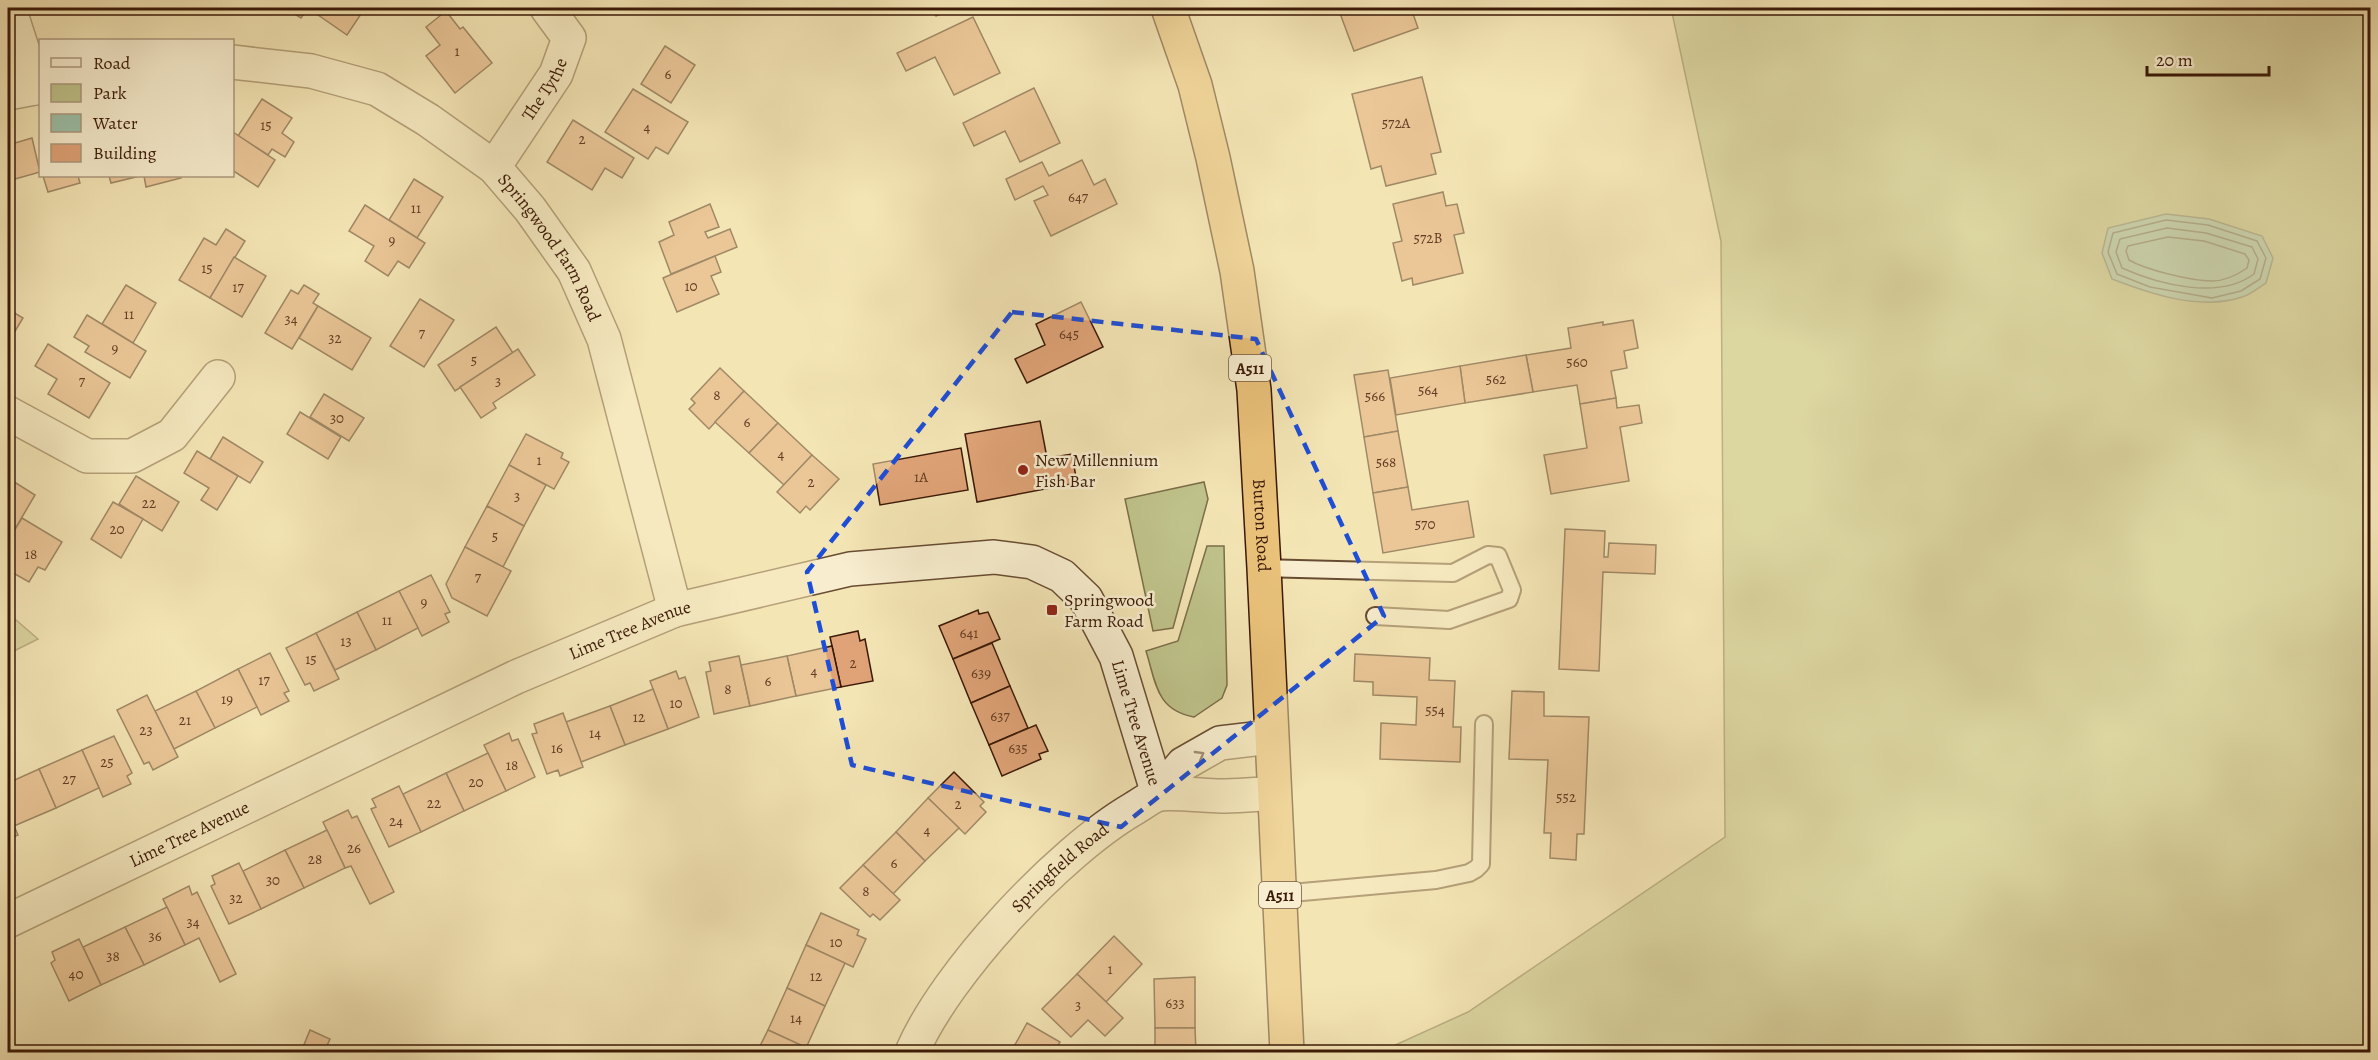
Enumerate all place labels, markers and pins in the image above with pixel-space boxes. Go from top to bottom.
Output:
place label: New Millennium Fish Bar [1035,448,1158,493]
marker: New Millennium Fish Bar [1016,463,1030,477]
place label: Springwood Farm Road [1064,588,1154,633]
marker: Springwood Farm Road [1045,603,1059,617]

